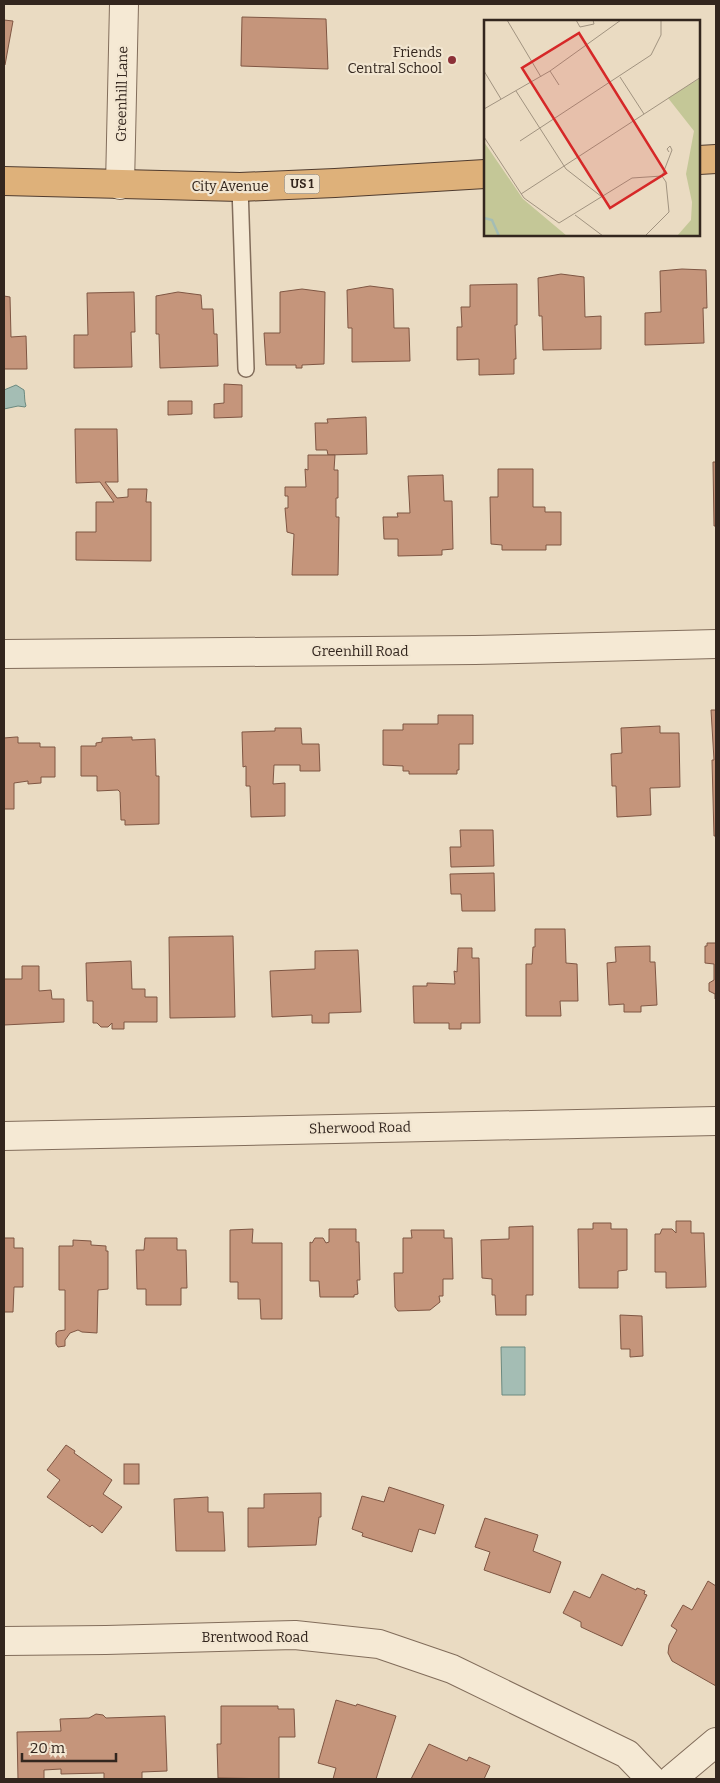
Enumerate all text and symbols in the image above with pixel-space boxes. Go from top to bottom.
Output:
inset map [484,20,700,236]
place label: Friends Central School [348,44,442,77]
street label: Greenhill Lane [113,46,131,142]
marker: Friends Central School [446,54,458,66]
road number: US 1 [284,174,320,193]
street label: City Avenue [191,178,269,195]
street label: Greenhill Road [311,643,409,660]
street label: Sherwood Road [309,1119,411,1137]
street label: Brentwood Road [201,1629,309,1646]
scale bar [22,1730,116,1762]
text: 20 m [30,1739,66,1757]

